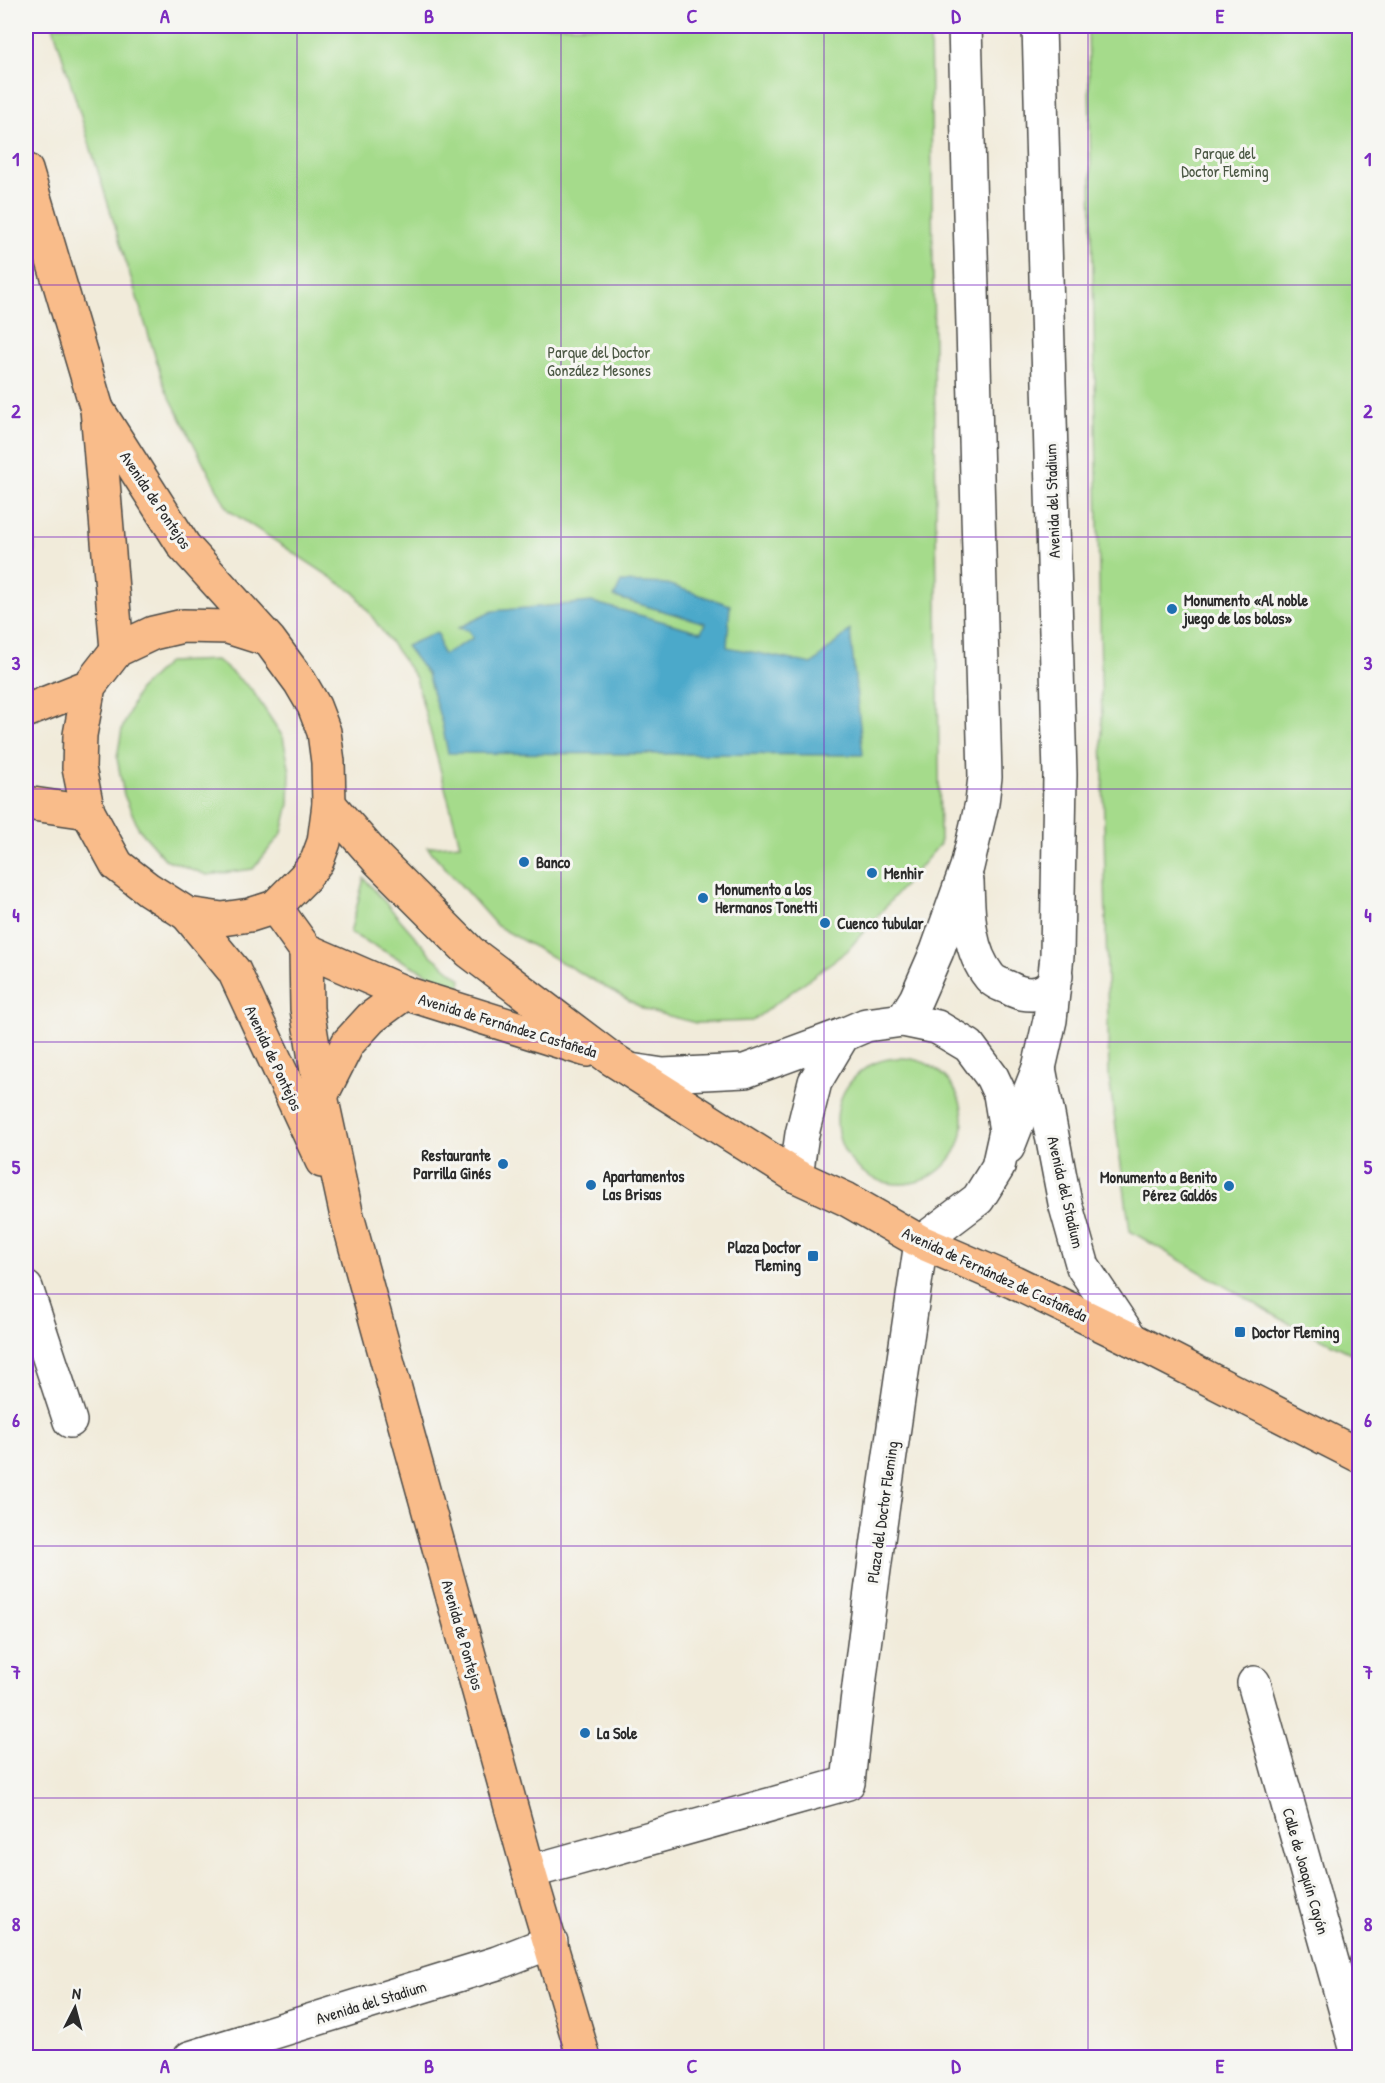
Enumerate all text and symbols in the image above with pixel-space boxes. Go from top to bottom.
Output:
text: A [160,2,170,29]
text: B [424,2,434,29]
text: C [687,2,698,29]
text: D [951,2,961,29]
text: E [1216,2,1225,29]
park label: Parque del Doctor Fleming [1181,142,1269,182]
text: 1 [12,145,20,172]
text: 1 [1364,145,1372,172]
park label: Parque del Doctor González Mesones [547,341,651,381]
text: 2 [11,397,21,424]
text: 2 [1363,397,1373,424]
street label: Avenida del Stadium [1039,443,1065,559]
street label: Avenida de Pontejos [115,447,197,553]
place label: Monumento «Al noble juego de los bolos» [1182,589,1309,630]
marker: Monumento «Al noble juego de los bolos» [1165,602,1179,616]
text: 3 [12,649,21,676]
text: 3 [1364,649,1373,676]
place label: Banco [536,851,571,873]
marker: Banco [517,855,531,869]
place label: Menhir [884,862,924,884]
marker: Menhir [865,866,879,880]
place label: Monumento a los Hermanos Tonetti [715,878,818,918]
marker: Monumento a los Hermanos Tonetti [696,891,710,905]
text: 4 [12,901,20,928]
text: 4 [1364,901,1372,928]
place label: Cuenco tubular [837,912,925,934]
marker: Cuenco tubular [818,916,832,930]
street label: Avenida de Fernández Castañeda [416,987,600,1063]
street label: Avenida de Pontejos [240,1002,308,1114]
street label: Avenida del Stadium [1042,1134,1090,1250]
place label: Restaurante Parrilla Ginés [413,1144,492,1184]
text: 5 [12,1153,21,1180]
text: 5 [1364,1153,1373,1180]
marker: Restaurante Parrilla Ginés [496,1157,510,1171]
place label: Apartamentos Las Brisas [603,1165,685,1205]
place label: Monumento a Benito Pérez Galdós [1100,1166,1218,1206]
marker: Apartamentos Las Brisas [584,1178,598,1192]
marker: Monumento a Benito Pérez Galdós [1222,1179,1236,1193]
street label: Avenida de Fernández de Castañeda [899,1221,1091,1327]
place label: Plaza Doctor Fleming [728,1236,802,1277]
marker: Plaza Doctor Fleming [806,1249,820,1263]
place label: Doctor Fleming [1252,1321,1340,1344]
marker: Doctor Fleming [1233,1325,1247,1339]
text: 6 [12,1406,20,1433]
text: 6 [1364,1406,1372,1433]
street label: Plaza del Doctor Fleming [861,1440,903,1584]
street label: Avenida de Pontejos [437,1577,489,1693]
text: 7 [10,1658,21,1685]
text: 7 [1362,1658,1373,1685]
place label: La Sole [597,1722,638,1744]
marker: La Sole [578,1726,592,1740]
street label: Calle de Joaquín Cayón [1277,1805,1335,1937]
text: 8 [12,1910,21,1937]
text: 8 [1364,1910,1373,1937]
street label: Avenida del Stadium [313,1975,429,2029]
north arrow [45,1978,105,2038]
text: N [71,1982,82,2005]
text: A [160,2052,170,2079]
text: B [424,2052,434,2079]
text: C [687,2052,698,2079]
text: D [951,2052,961,2079]
text: E [1216,2052,1225,2079]

